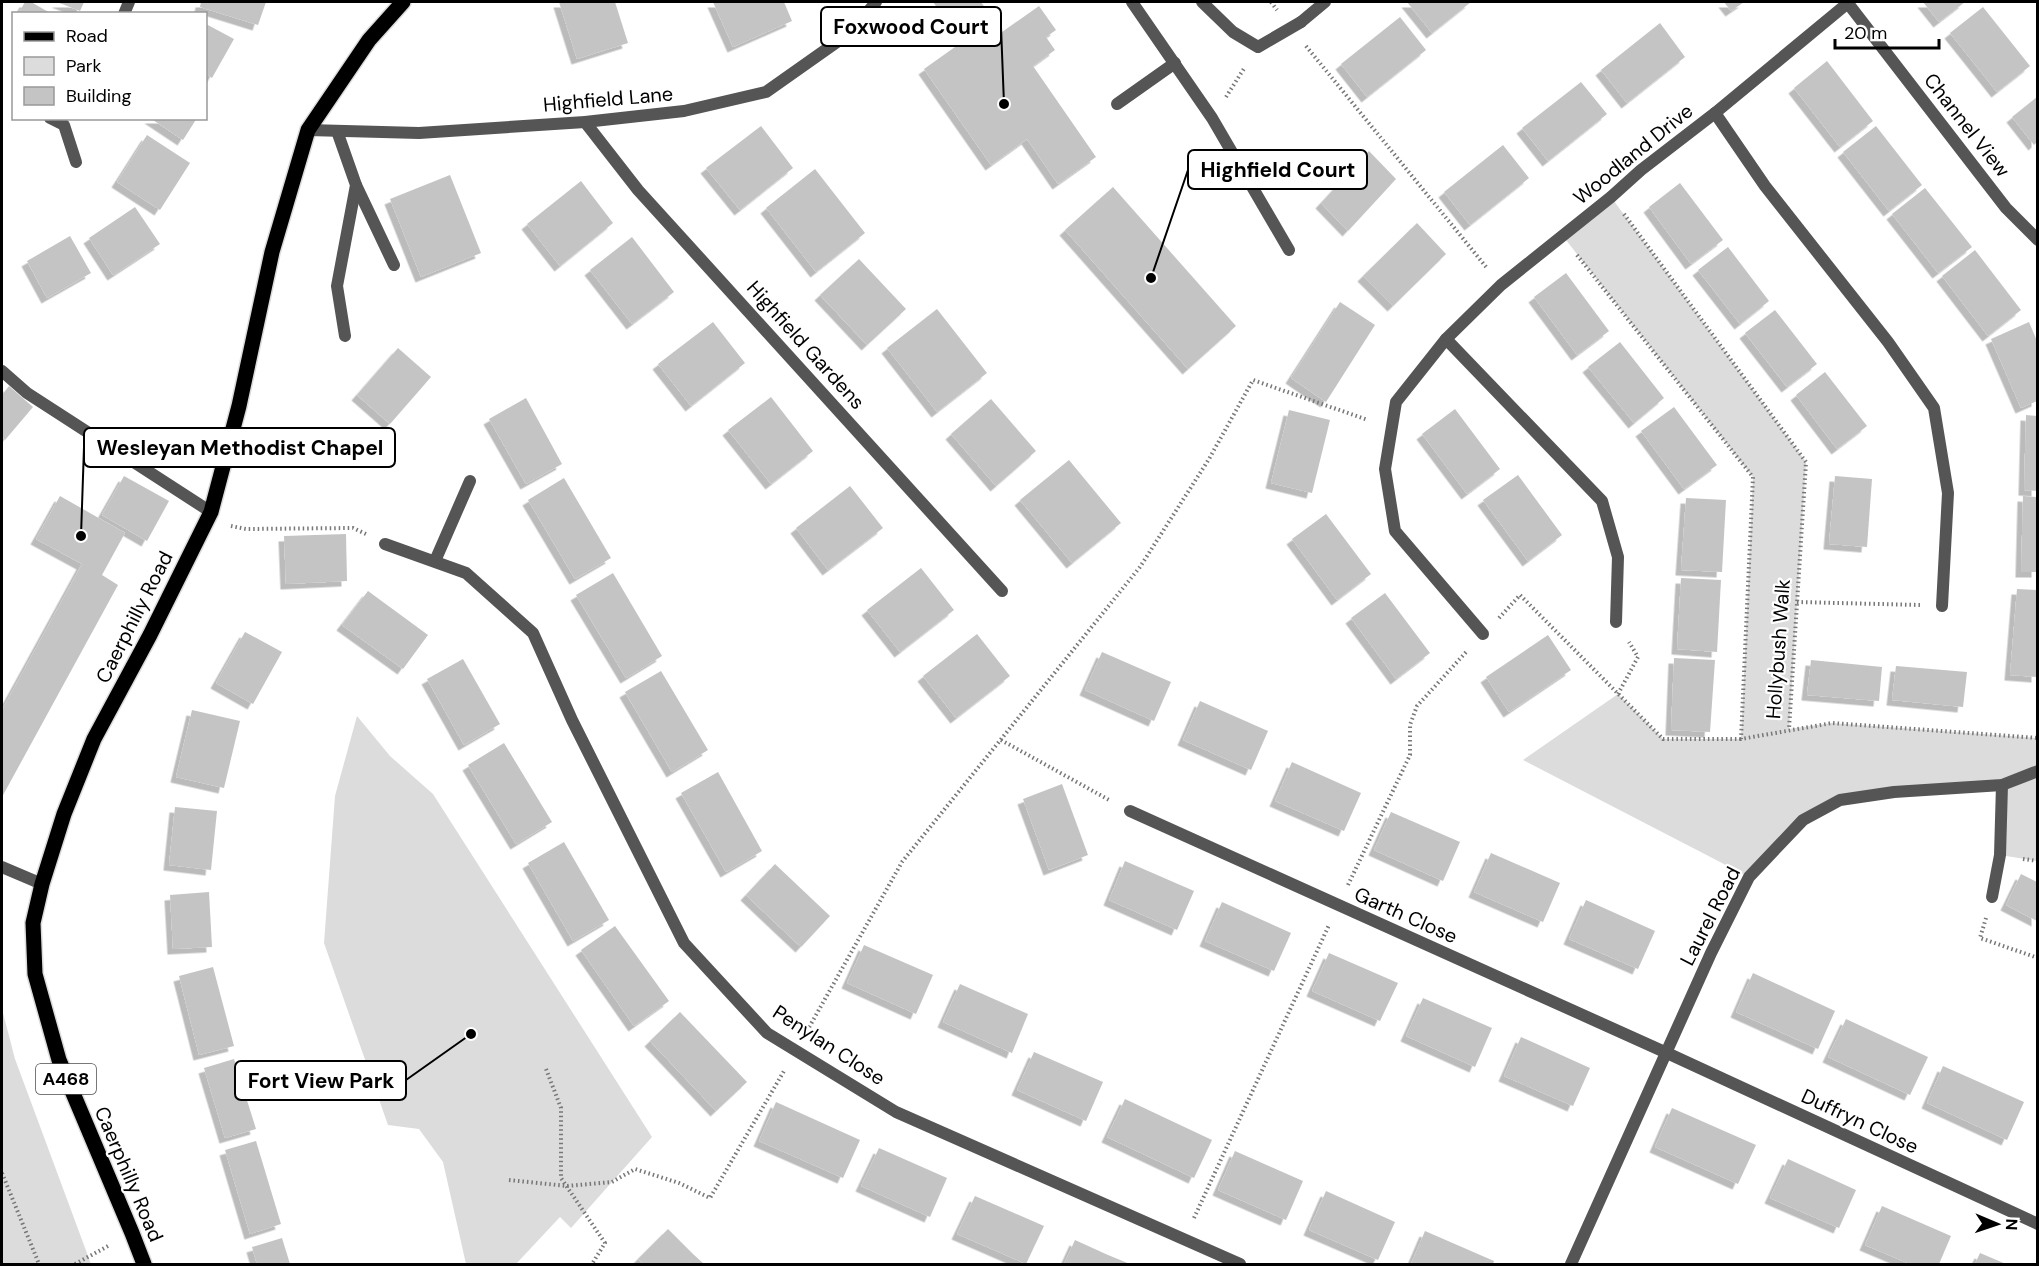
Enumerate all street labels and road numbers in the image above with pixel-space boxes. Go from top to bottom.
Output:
street label: Channel View [1918,68,2016,182]
street label: Highfield Lane [542,80,674,118]
street label: Woodland Drive [1568,98,1698,210]
street label: Highfield Gardens [741,275,871,415]
street label: Caerphilly Road [90,547,178,687]
street label: Hollybush Walk [1760,578,1796,720]
street label: Laurel Road [1674,862,1746,970]
street label: Garth Close [1350,881,1462,949]
street label: Penylan Close [768,999,890,1091]
road number: A468 [36,1064,96,1094]
street label: Duffryn Close [1797,1083,1923,1159]
street label: Caerphilly Road [89,1102,169,1246]

